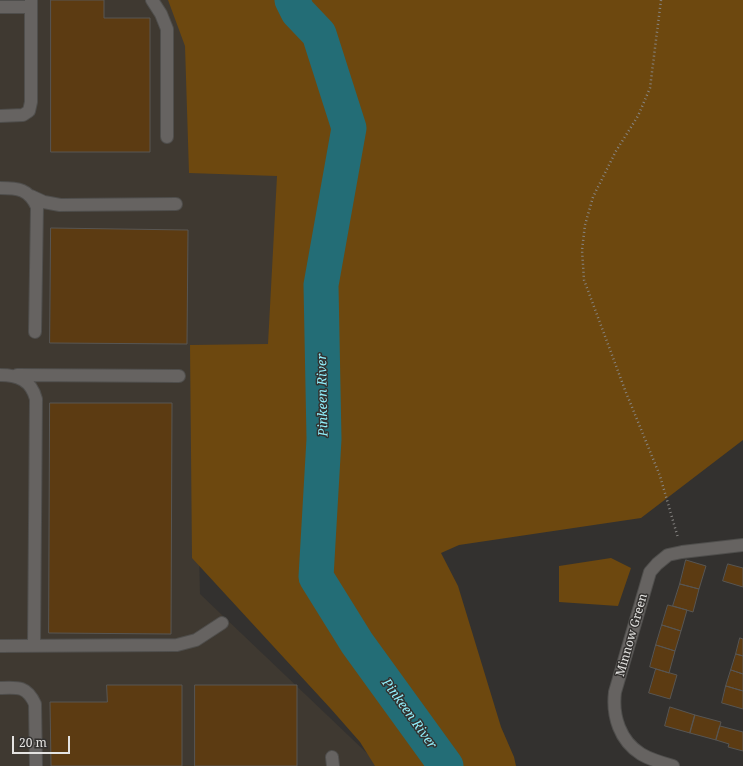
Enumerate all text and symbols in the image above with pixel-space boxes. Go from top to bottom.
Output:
water label: Pinkeen River [314,353,332,437]
street label: Minnow Green [613,592,651,678]
water label: Pinkeen River [378,676,440,752]
scale bar [14,728,72,754]
text: 20 m [19,734,47,751]

